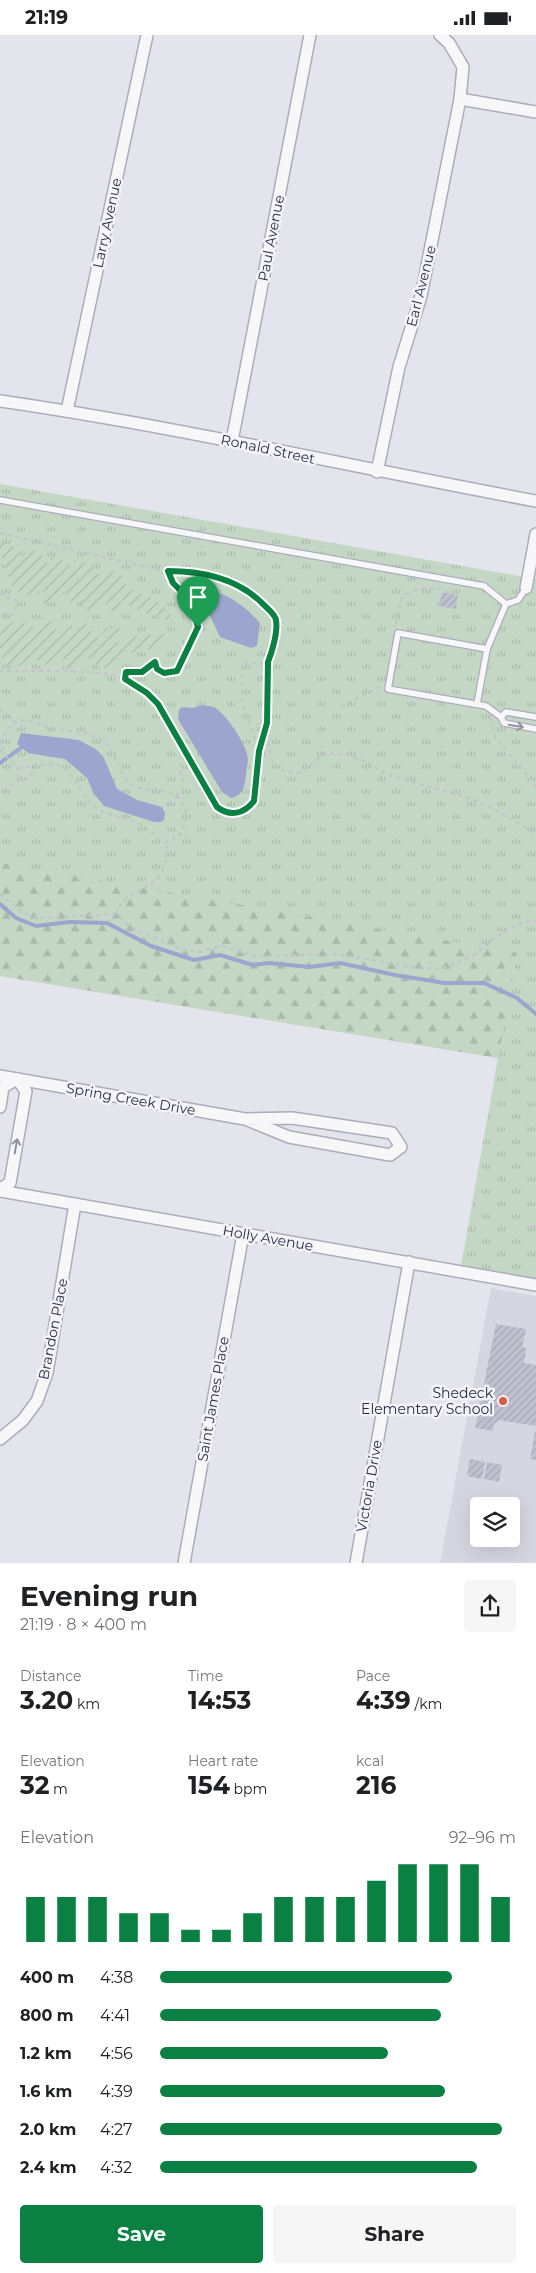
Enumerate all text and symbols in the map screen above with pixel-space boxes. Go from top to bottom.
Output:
text: 21:19 [25,6,68,29]
street label: Larry Avenue [89,176,125,270]
street label: Paul Avenue [254,193,288,283]
street label: Earl Avenue [402,243,440,329]
street label: Ronald Street [219,430,317,468]
pin [177,576,219,627]
icon: arrive [184,583,212,611]
one-way arrow [508,721,524,731]
street label: Spring Creek Drive [65,1079,197,1119]
one-way arrow [12,1139,22,1155]
street label: Holly Avenue [221,1221,315,1255]
street label: Brandon Place [34,1277,72,1381]
street label: Saint James Place [193,1335,233,1463]
place label: Shedeck Elementary School [361,1384,494,1418]
marker: Shedeck Elementary School [497,1395,509,1407]
street label: Victoria Drive [352,1438,386,1534]
map controls [470,1497,520,1547]
button: layers [470,1497,520,1547]
text: Evening run [20,1579,198,1613]
button: share [464,1580,516,1632]
text: 21:19 · 8 × 400 m [20,1615,147,1634]
text: Distance [20,1667,82,1685]
text: Time [188,1667,223,1685]
text: Pace [356,1667,390,1685]
text: 3.20 [20,1685,73,1715]
text: 14:53 [188,1685,251,1715]
text: 4:39 [356,1685,411,1715]
text: km [73,1695,100,1713]
text: /km [411,1695,442,1713]
text: Elevation [20,1752,85,1770]
text: Heart rate [188,1752,258,1770]
text: kcal [356,1752,384,1770]
text: 32 [20,1770,49,1800]
text: 154 [188,1770,230,1800]
text: 216 [356,1770,396,1800]
text: m [49,1780,68,1798]
text: bpm [230,1780,267,1798]
text: Elevation [20,1828,94,1847]
text: 92–96 m [449,1828,516,1847]
text: 400 m [20,1968,74,1987]
text: 4:38 [100,1968,133,1987]
text: 800 m [20,2006,74,2025]
text: 4:41 [100,2006,130,2025]
text: 1.2 km [20,2044,72,2063]
text: 4:56 [100,2044,133,2063]
text: 1.6 km [20,2082,72,2101]
text: 4:39 [100,2082,133,2101]
text: 2.0 km [20,2120,76,2139]
text: 4:27 [100,2120,133,2139]
text: 2.4 km [20,2158,77,2177]
text: 4:32 [100,2158,132,2177]
button: Save [20,2205,263,2263]
button: Share [273,2205,516,2263]

